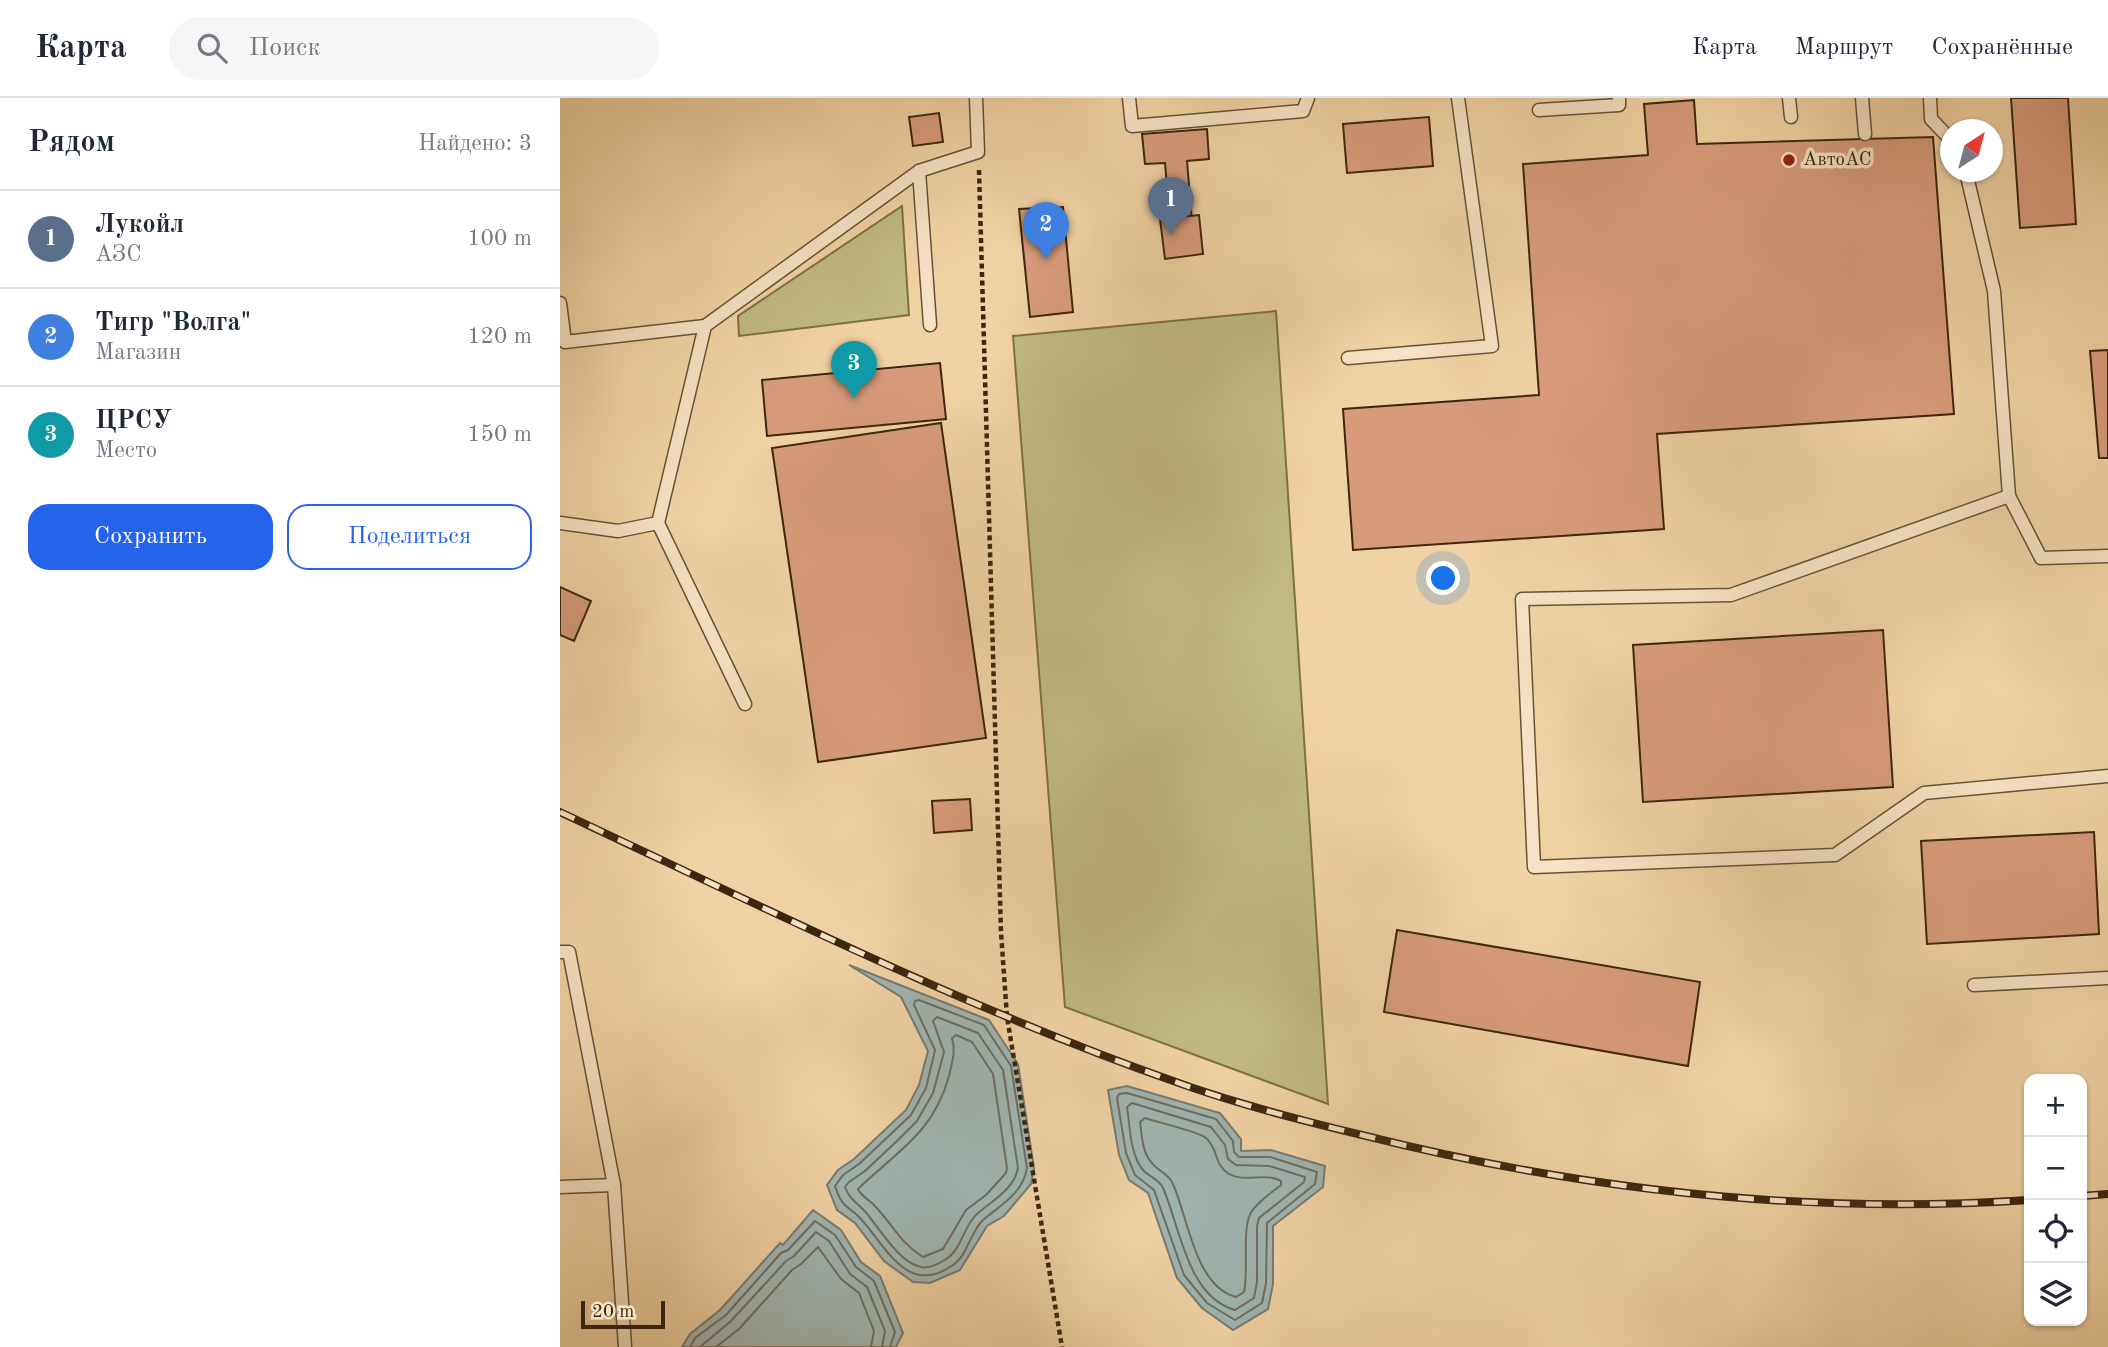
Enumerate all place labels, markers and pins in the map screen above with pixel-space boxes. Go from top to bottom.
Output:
place label: АвтоАС [1803,151,1871,170]
marker: АвтоАС [1781,152,1797,168]
pin: 1 [1148,177,1194,235]
pin: 2 [1023,202,1069,260]
pin: 3 [831,341,877,399]

